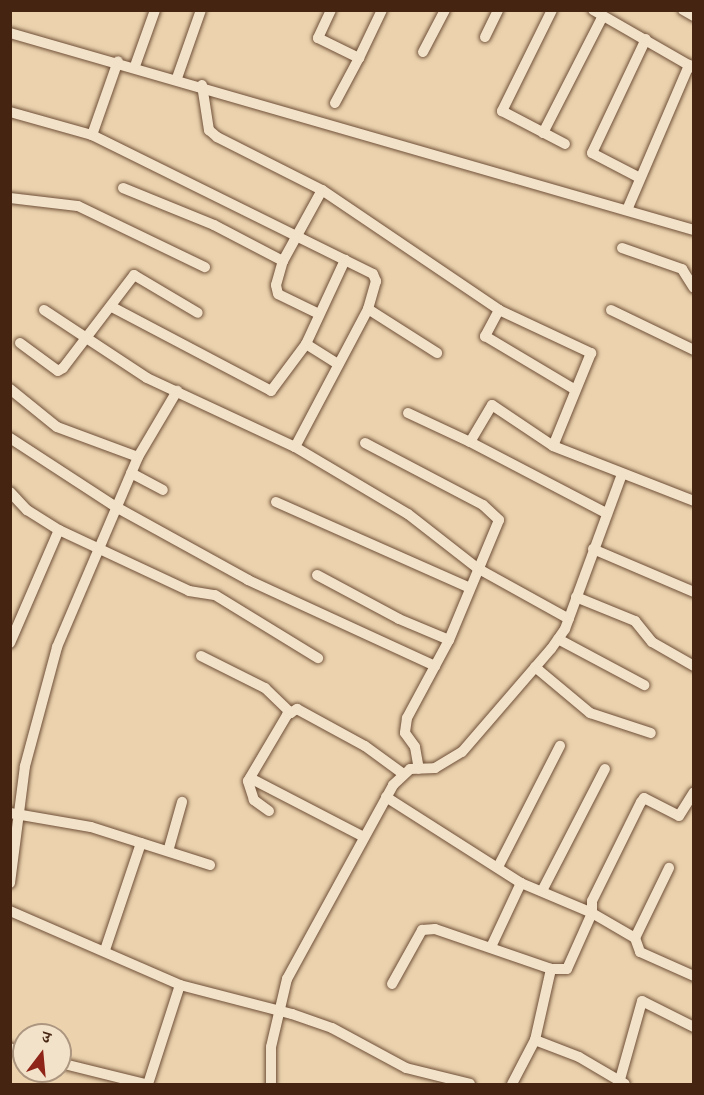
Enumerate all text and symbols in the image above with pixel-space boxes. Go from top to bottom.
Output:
north arrow [12,1023,72,1083]
text: उ [40,1027,53,1047]

